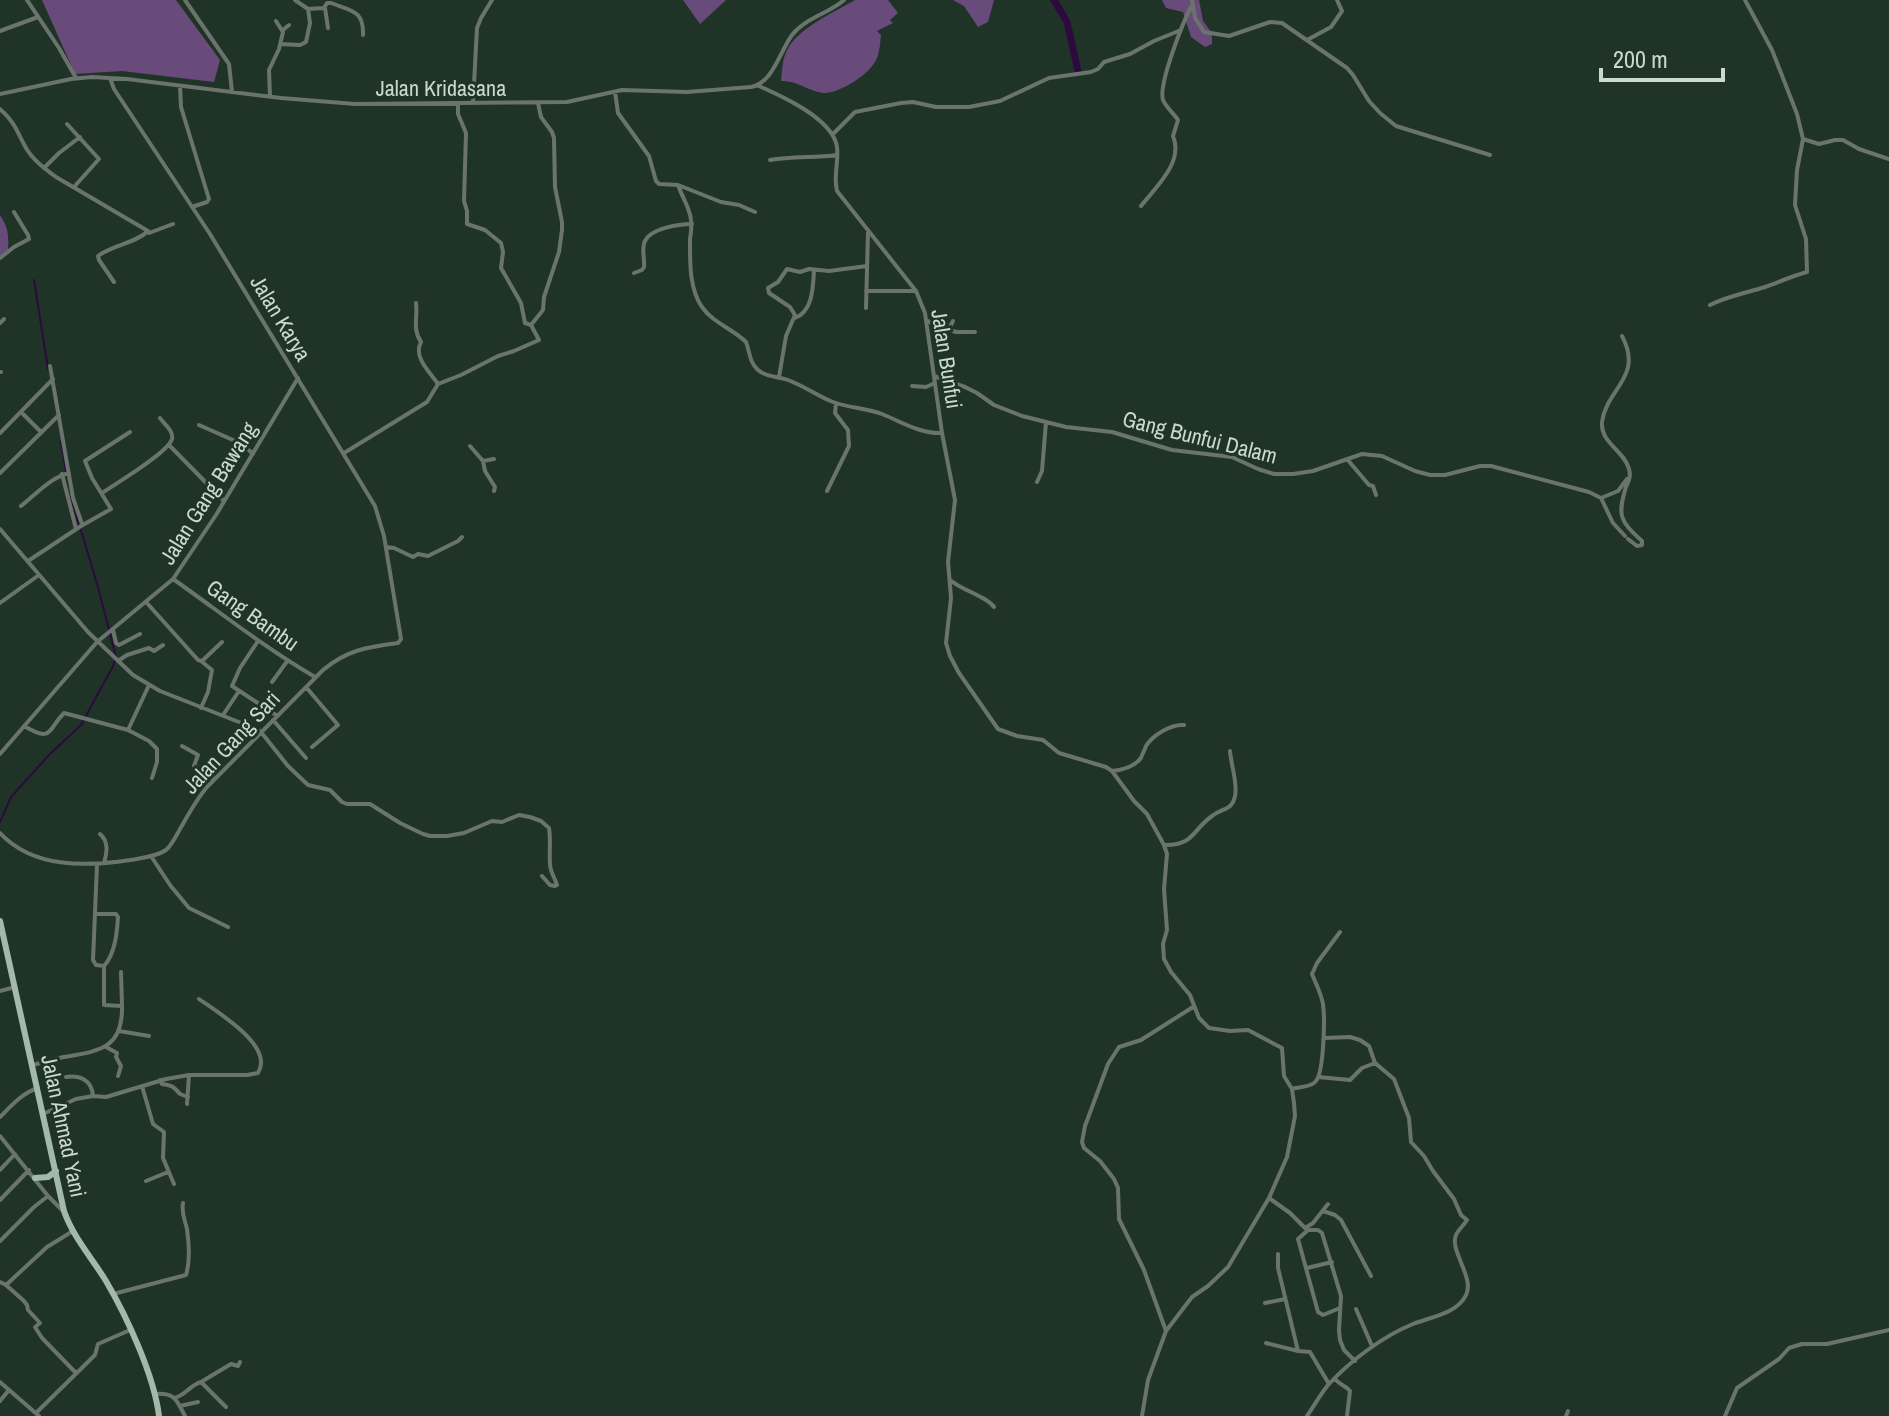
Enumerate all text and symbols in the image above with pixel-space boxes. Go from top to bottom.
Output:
scale bar [1601,32,1723,82]
text: 200 m [1613,43,1668,75]
street label: Jalan Kridasana [376,73,506,103]
street label: Jalan Karya [244,269,318,367]
street label: Jalan Bunfui [924,307,970,411]
street label: Gang Bunfui Dalam [1119,403,1281,471]
street label: Jalan Gang Bawang [152,416,264,570]
street label: Gang Bambu [201,572,305,658]
street label: Jalan Gang Sari [176,684,286,800]
street label: Jalan Ahmad Yani [34,1052,94,1200]

